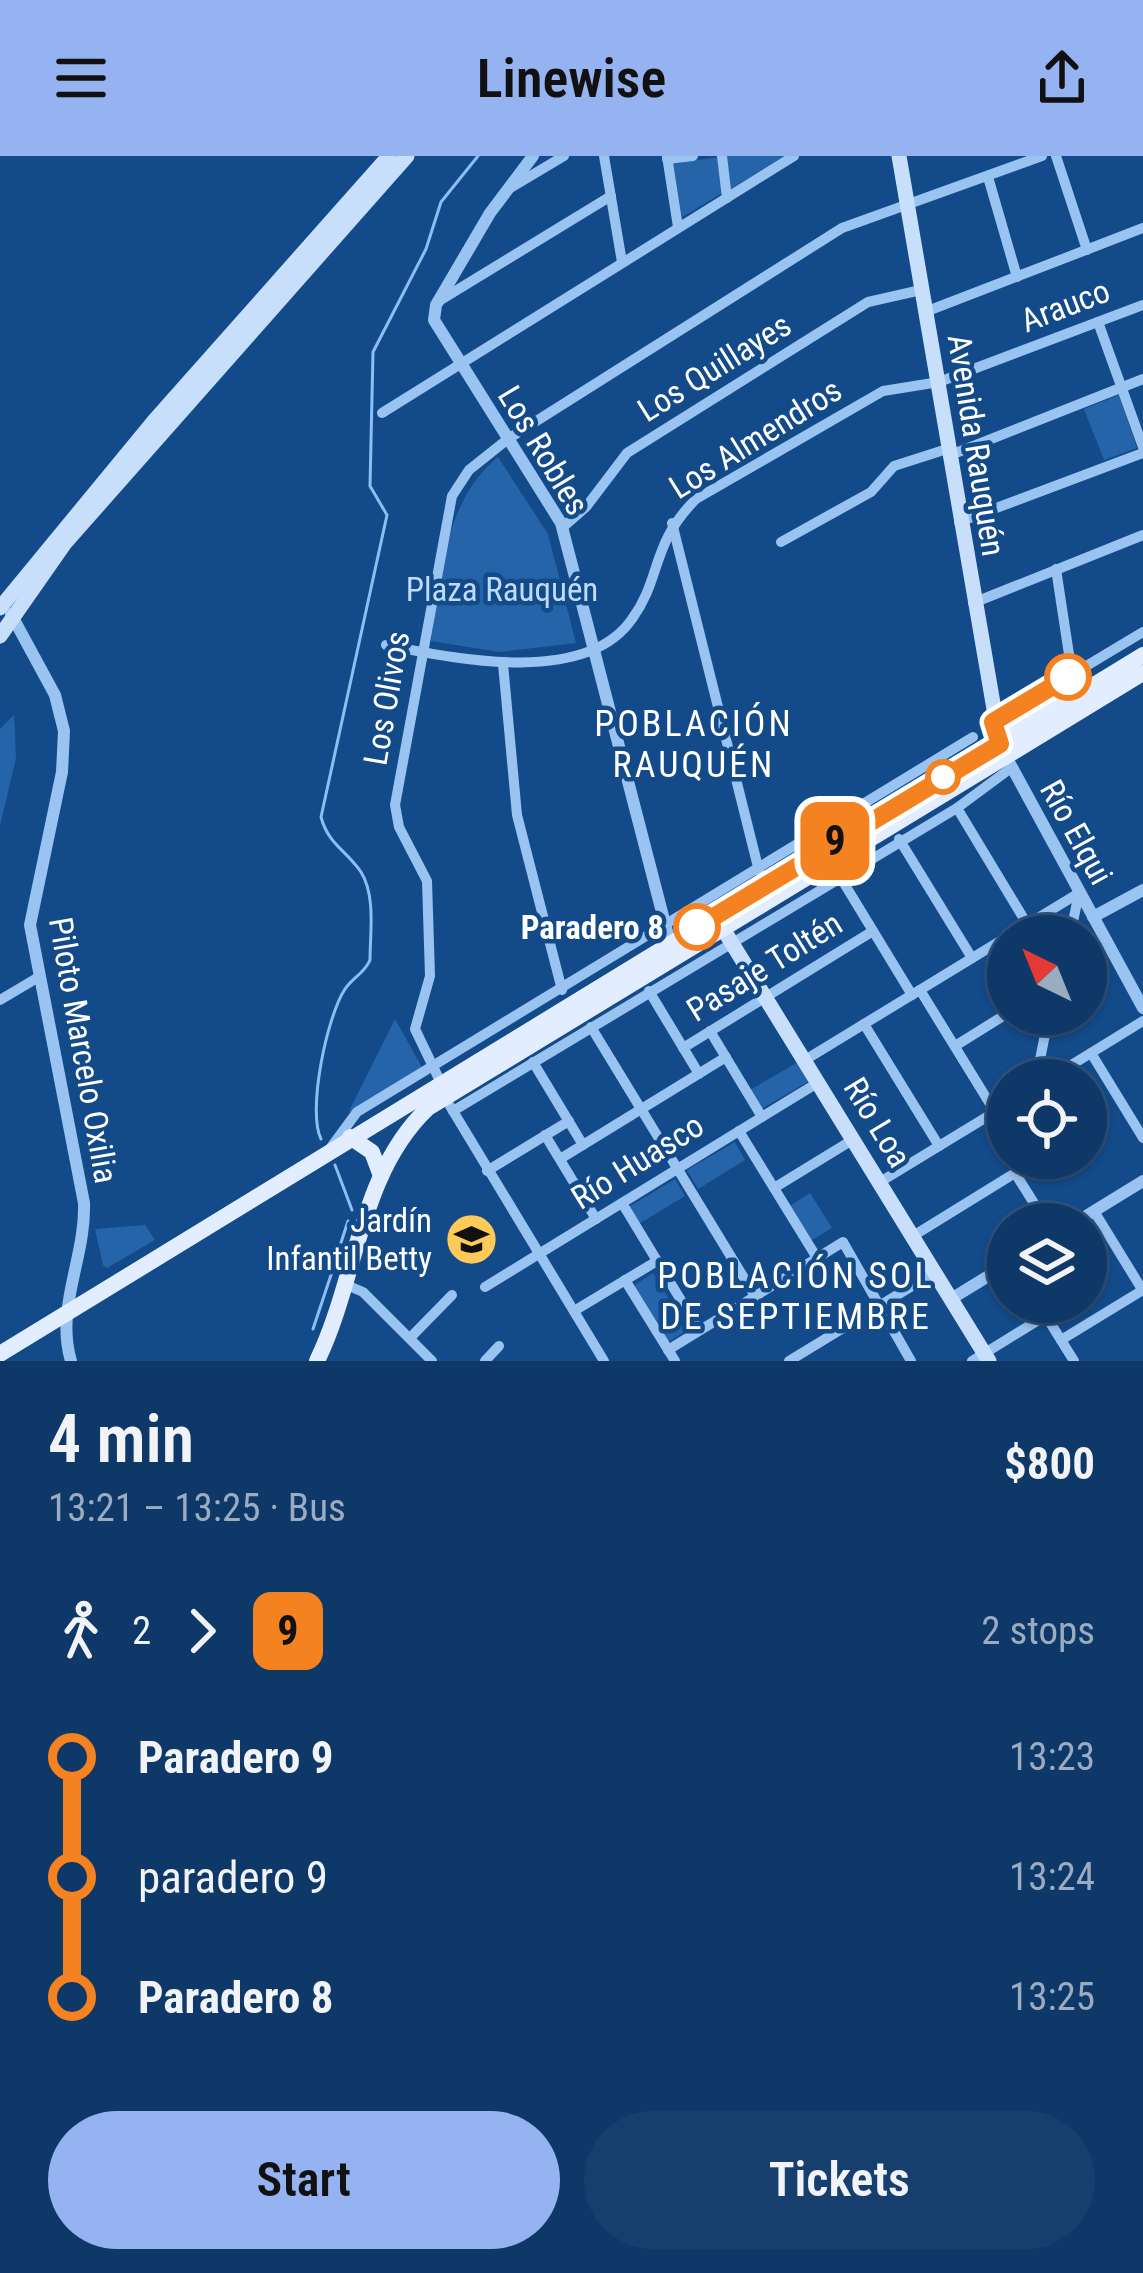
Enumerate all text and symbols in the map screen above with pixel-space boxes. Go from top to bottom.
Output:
icon: menu [48,45,114,111]
icon: share [1029,45,1095,111]
text: Linewise [477,47,666,110]
street label: Arauco [1015,271,1115,340]
street label: Los Quillayes [631,305,798,430]
street label: Avenida Rauquén [940,331,1013,559]
street label: Los Almendros [662,370,849,507]
street label: Los Robles [490,379,597,522]
park label: Plaza Rauquén [406,570,598,609]
street label: Los Olivos [356,628,417,768]
unlabelled marker [1046,655,1090,699]
district label: POBLACIÓN RAUQUÉN [594,702,794,786]
unlabelled marker [927,761,959,793]
street label: Río Elqui [1032,773,1121,891]
line badge: 9 [796,802,874,880]
text: 9 [824,816,846,865]
street label: Pasaje Toltén [680,903,849,1029]
marker: Paradero 8 [675,905,719,949]
place label: Paradero 8 [521,908,664,947]
street label: Piloto Marcelo Oxilia [41,914,126,1186]
north arrow [987,915,1107,1035]
map controls [987,915,1107,1323]
button: locate [987,1059,1107,1179]
street label: Río Loa [836,1070,919,1174]
street label: Río Huasco [564,1106,711,1217]
place label: Jardín Infantil Betty [266,1201,432,1278]
button: layers [987,1203,1107,1323]
school or university icon: Jardín Infantil Betty [443,1211,499,1267]
district label: POBLACIÓN SOL DE SEPTIEMBRE [657,1254,935,1338]
text: 4 min [48,1401,194,1478]
text: $800 [1004,1437,1095,1490]
text: 13:21 – 13:25 · Bus [48,1485,346,1531]
icon: walk [48,1598,114,1664]
icon: forward [169,1598,235,1664]
text: 9 [277,1606,299,1655]
text: 2 [132,1608,151,1654]
text: 2 stops [981,1608,1095,1654]
text: Paradero 9 [138,1731,333,1784]
text: 13:23 [1009,1734,1095,1780]
text: paradero 9 [138,1851,328,1904]
text: 13:24 [1009,1854,1095,1900]
text: Paradero 8 [138,1971,333,2024]
text: 13:25 [1009,1974,1095,2020]
button: Start [48,2111,560,2249]
button: Tickets [584,2111,1095,2249]

